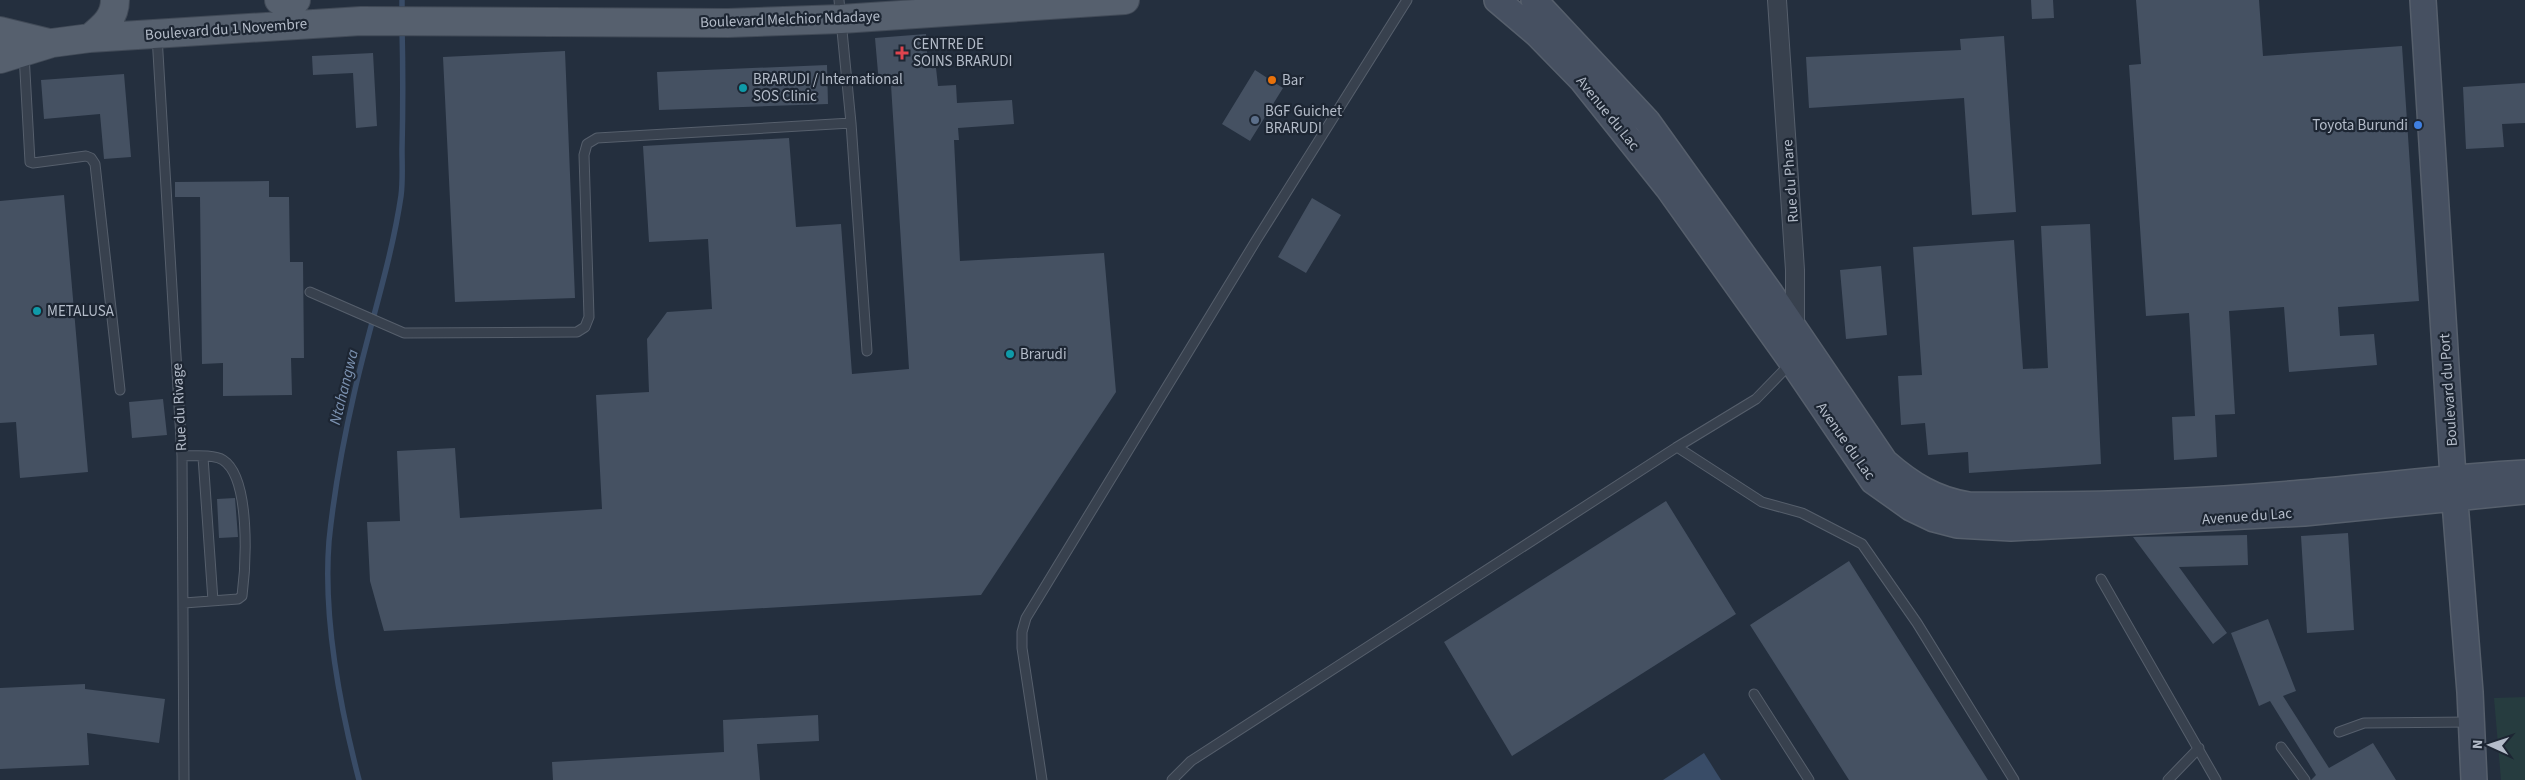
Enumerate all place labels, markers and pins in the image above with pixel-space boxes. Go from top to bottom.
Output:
place label: CENTRE DE SOINS BRARUDI [913,34,1012,72]
marker: CENTRE DE SOINS BRARUDI [895,46,909,60]
place label: BRARUDI / International SOS Clinic [753,69,903,107]
place label: Bar [1282,70,1304,91]
marker: Bar [1266,74,1278,86]
marker: BRARUDI / International SOS Clinic [737,82,749,94]
place label: BGF Guichet BRARUDI [1265,101,1342,139]
marker: BGF Guichet BRARUDI [1249,114,1261,126]
place label: Toyota Burundi [2312,115,2408,136]
marker: Toyota Burundi [2412,119,2424,131]
place label: METALUSA [47,301,115,322]
marker: METALUSA [31,305,43,317]
place label: Brarudi [1020,344,1067,365]
marker: Brarudi [1004,348,1016,360]

